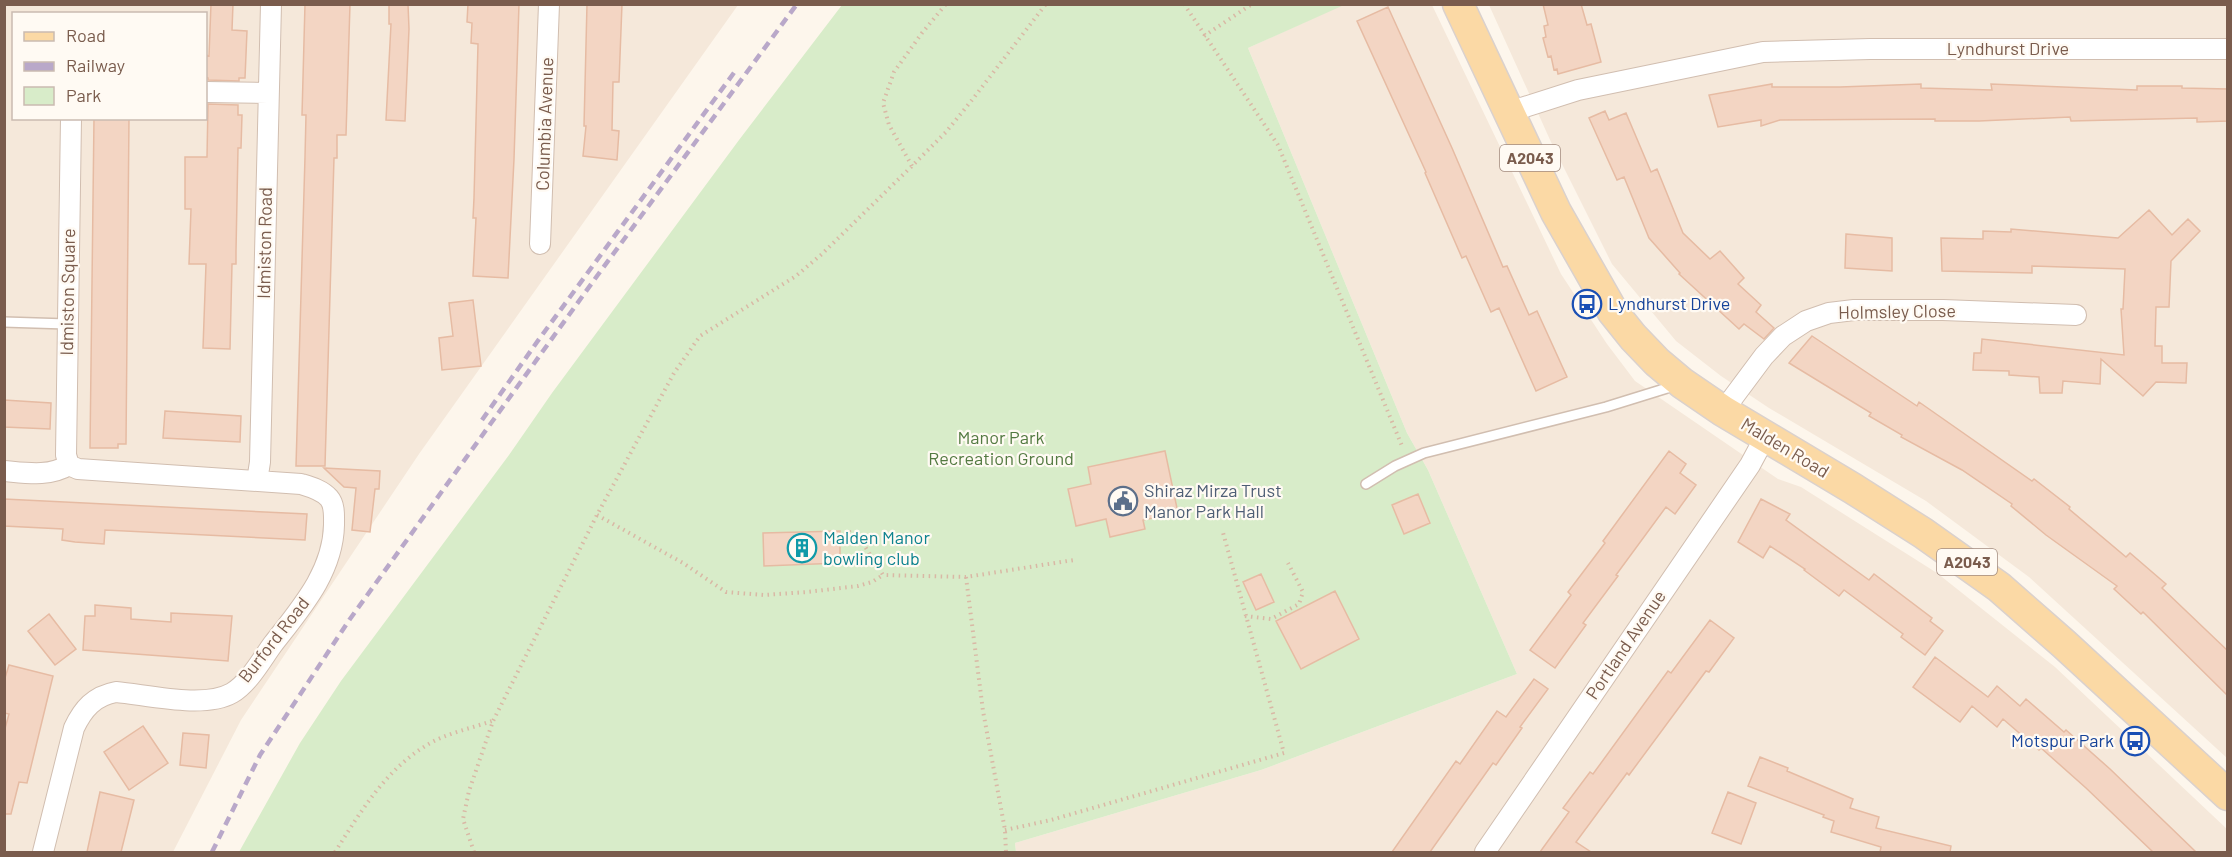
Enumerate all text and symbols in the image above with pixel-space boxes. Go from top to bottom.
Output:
legend [12,12,207,120]
text: Road [66,24,106,46]
street label: Lyndhurst Drive [1947,37,2069,59]
text: Railway [66,54,125,76]
street label: Columbia Avenue [531,57,557,191]
text: Park [66,84,101,106]
road number: A2043 [1500,145,1560,171]
street label: Idmiston Road [252,187,276,299]
street label: Idmiston Square [55,228,79,356]
bus stop icon: Lyndhurst Drive [1571,288,1603,320]
place label: Lyndhurst Drive [1608,292,1730,314]
street label: Holmsley Close [1838,299,1956,323]
street label: Malden Road [1738,412,1833,482]
park label: Manor Park Recreation Ground [928,426,1074,469]
place label: Shiraz Mirza Trust Manor Park Hall [1144,479,1282,522]
public building icon: Shiraz Mirza Trust Manor Park Hall [1107,485,1139,517]
place label: Malden Manor bowling club [823,526,930,569]
building icon: Malden Manor bowling club [786,532,818,564]
road number: A2043 [1937,549,1997,575]
street label: Portland Avenue [1581,586,1670,703]
street label: Burford Road [233,592,313,687]
bus stop icon: Motspur Park [2119,725,2151,757]
place label: Motspur Park [2011,729,2114,751]

